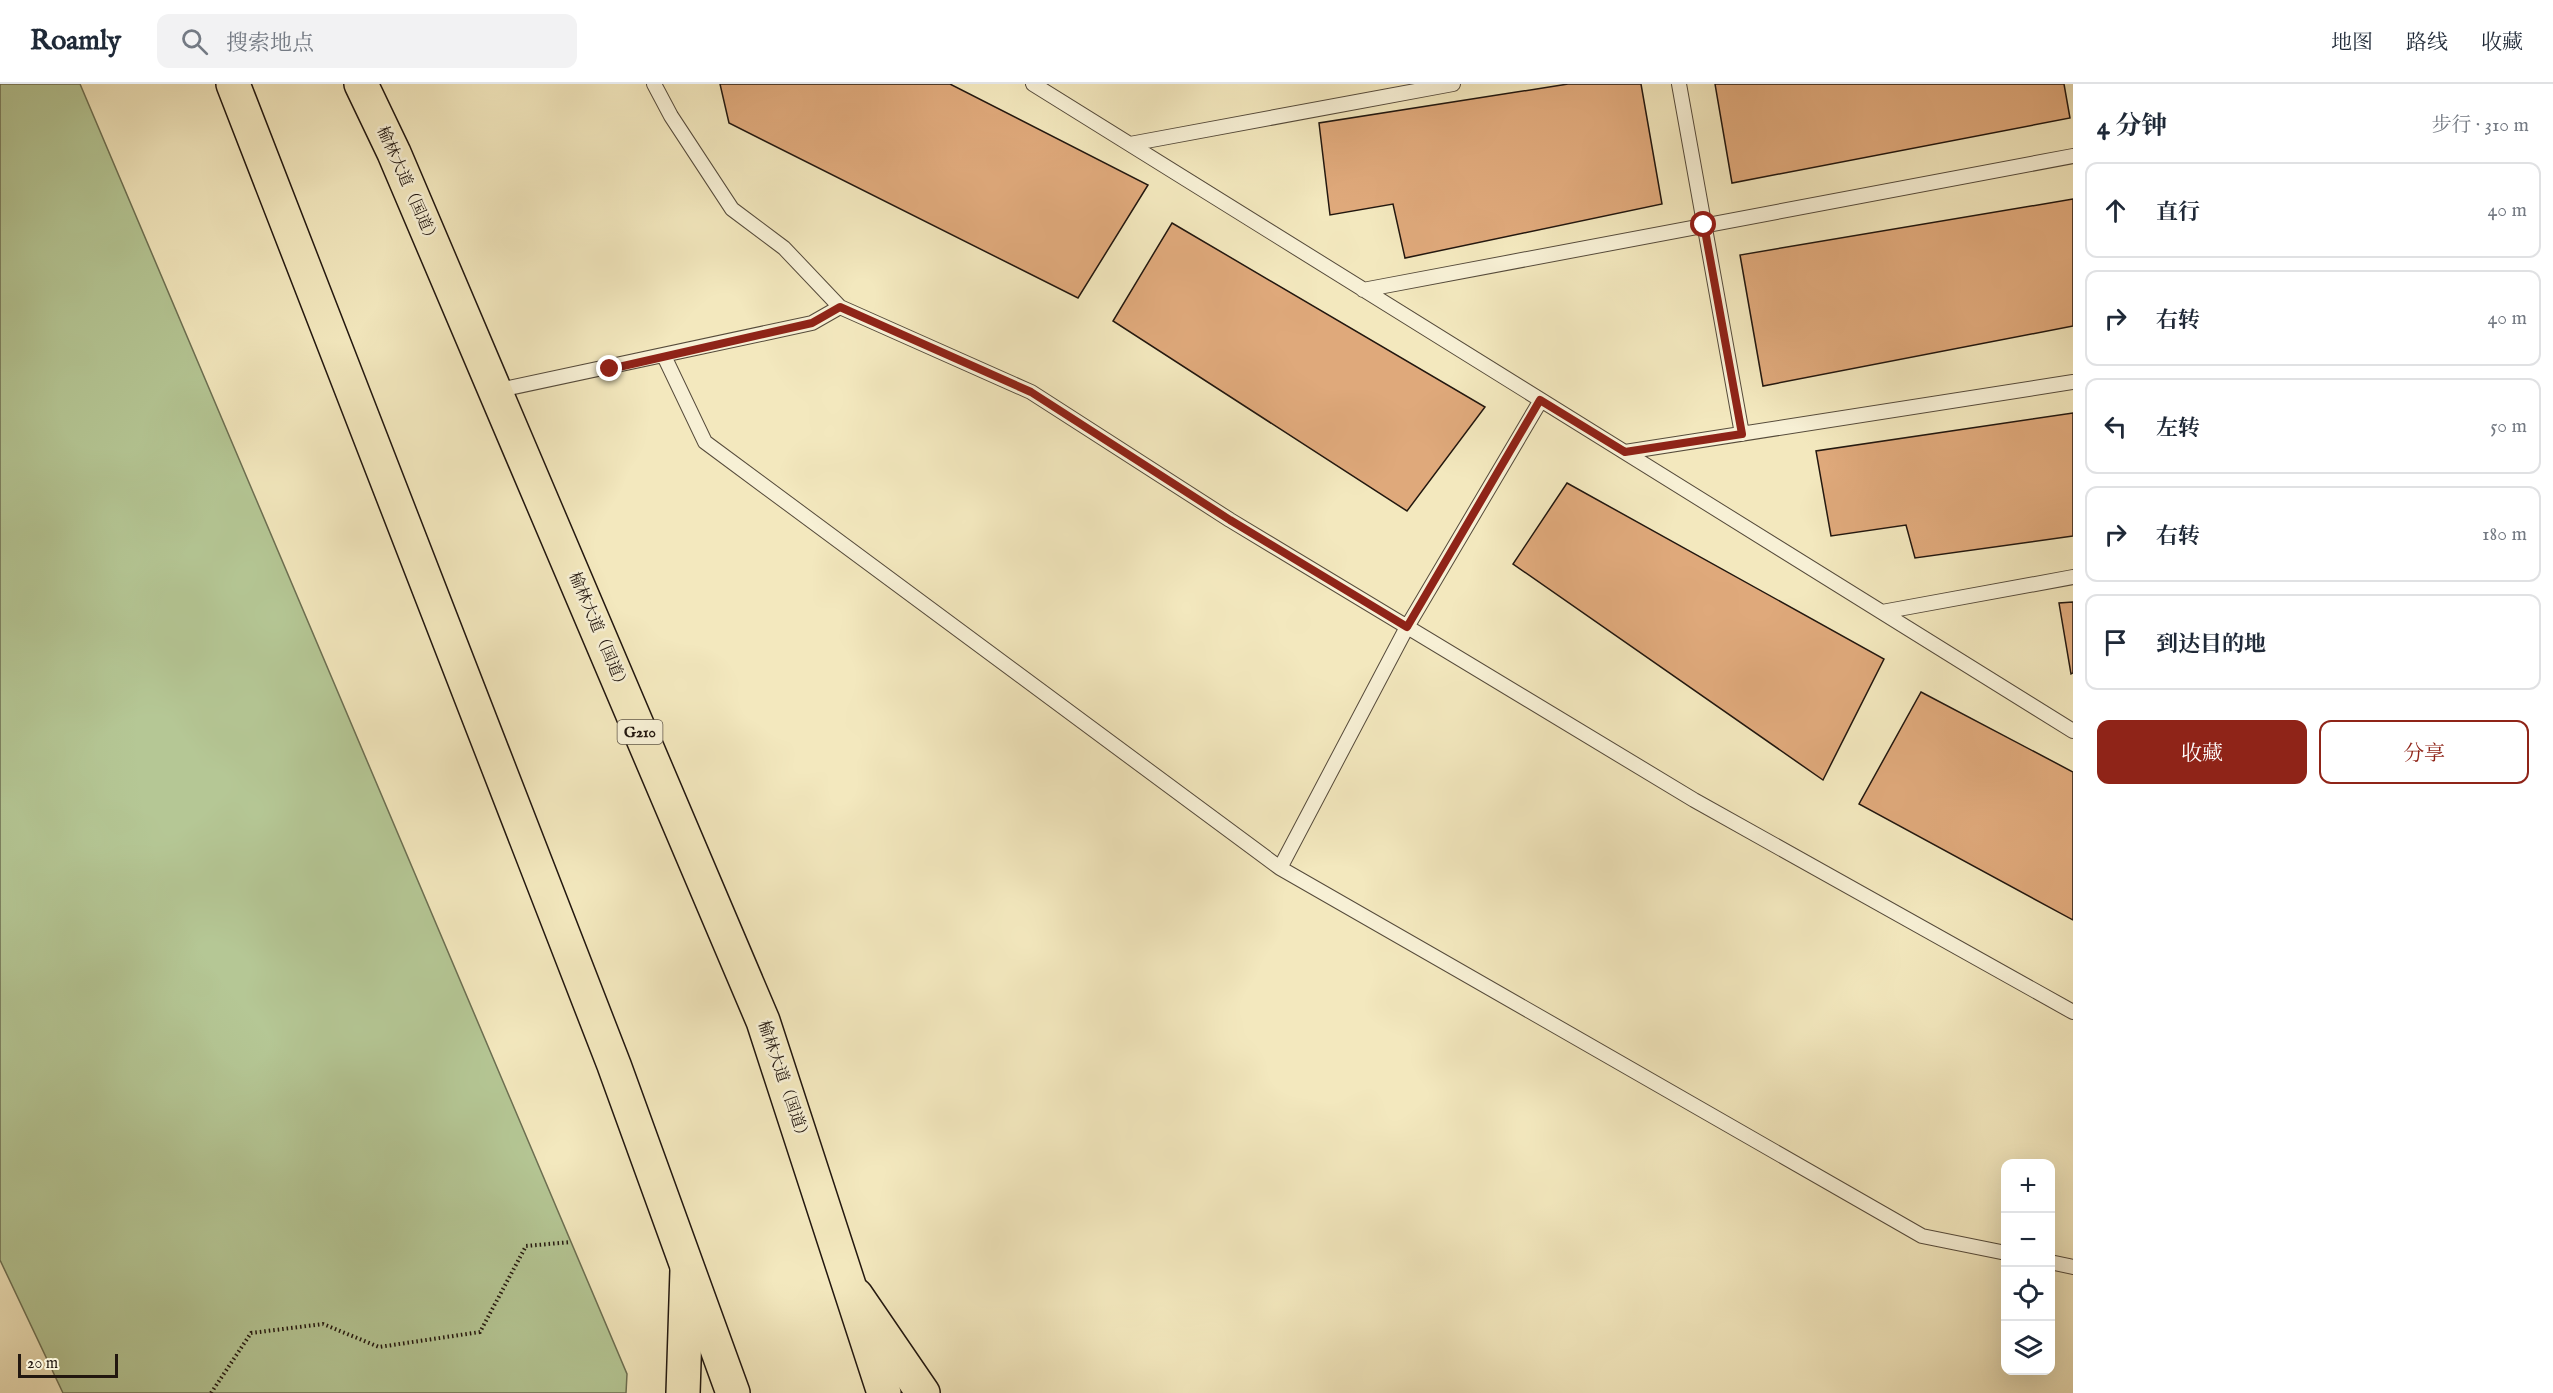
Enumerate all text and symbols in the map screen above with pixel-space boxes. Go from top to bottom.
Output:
search box [157,14,577,68]
text: Roamly [30,24,121,59]
icon: search [178,25,211,58]
text: 搜索地点 [226,30,314,58]
text: 地图 [2331,30,2373,57]
text: 路线 [2406,30,2448,57]
text: 收藏 [2481,30,2523,57]
text: 4 分钟 [2097,110,2167,143]
text: 步行 · 310 m [2431,113,2529,138]
street label: 榆林大道（国道） [372,123,442,249]
icon: ahead [2099,194,2132,227]
text: 40 m [2488,198,2527,223]
text: 直行 [2156,199,2200,227]
route start [1690,211,1716,237]
icon: right [2099,302,2132,335]
text: 40 m [2488,306,2527,331]
text: 右转 [2156,307,2200,335]
route end [596,355,622,381]
icon: left [2099,410,2132,443]
text: 50 m [2490,414,2527,439]
text: 左转 [2156,415,2200,443]
icon: right [2099,518,2132,551]
text: 180 m [2482,522,2527,547]
text: 右转 [2156,523,2200,551]
street label: 榆林大道（国道） [564,569,632,695]
icon: arrive [2099,626,2132,659]
text: 到达目的地 [2156,631,2266,659]
road number: G210 [618,720,662,744]
button: 收藏 [2097,720,2307,784]
button: 分享 [2319,720,2529,784]
street label: 榆林大道（国道） [753,1018,813,1146]
map controls [2001,1159,2055,1375]
button: + [2001,1159,2055,1213]
button: − [2001,1213,2055,1267]
button: locate [2001,1267,2055,1321]
button: layers [2001,1321,2055,1375]
scale bar [18,1351,118,1378]
text: 20 m [27,1354,58,1374]

